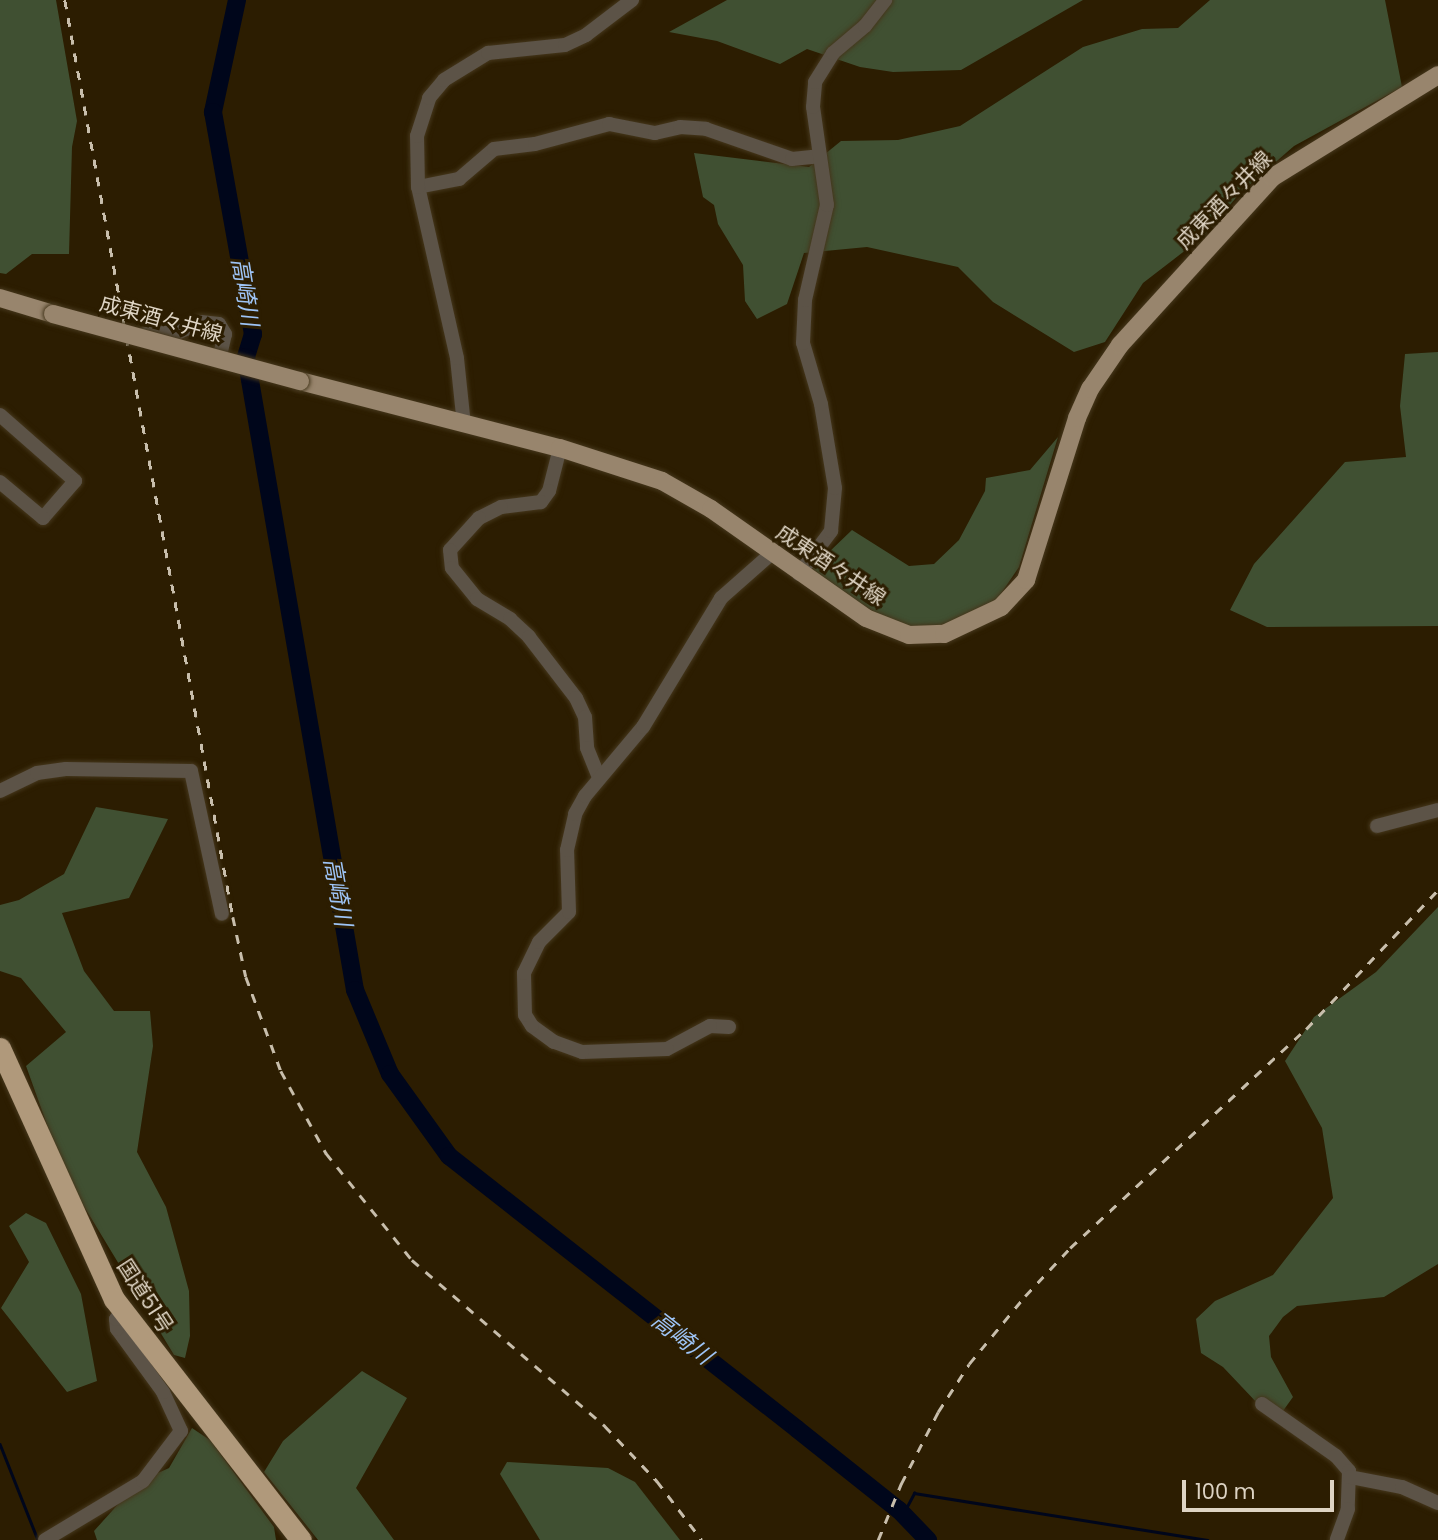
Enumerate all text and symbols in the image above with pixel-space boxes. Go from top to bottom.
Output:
street label: 成東酒々井線 [1171,146,1277,254]
water label: 高崎川 [226,256,264,328]
street label: 成東酒々井線 [97,291,225,347]
street label: 成東酒々井線 [772,519,890,611]
water label: 高崎川 [318,856,358,928]
street label: 国道51号 [112,1254,178,1338]
water label: 高崎川 [646,1306,718,1370]
scale bar [1186,1466,1338,1510]
text: 100 m [1195,1477,1255,1506]

